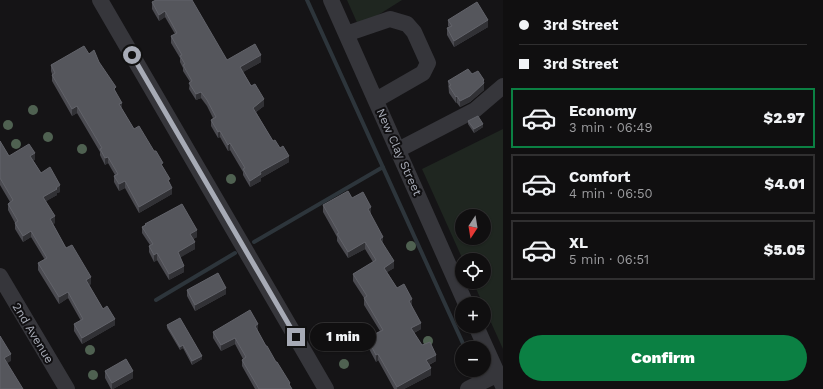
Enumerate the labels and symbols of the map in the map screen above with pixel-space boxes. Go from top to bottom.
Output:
route start [123,46,141,64]
street label: New Clay Street [374,106,424,198]
north arrow [455,209,491,245]
street label: 2nd Avenue [9,300,57,366]
callout: 1 min [310,323,376,351]
route end [287,328,305,346]

